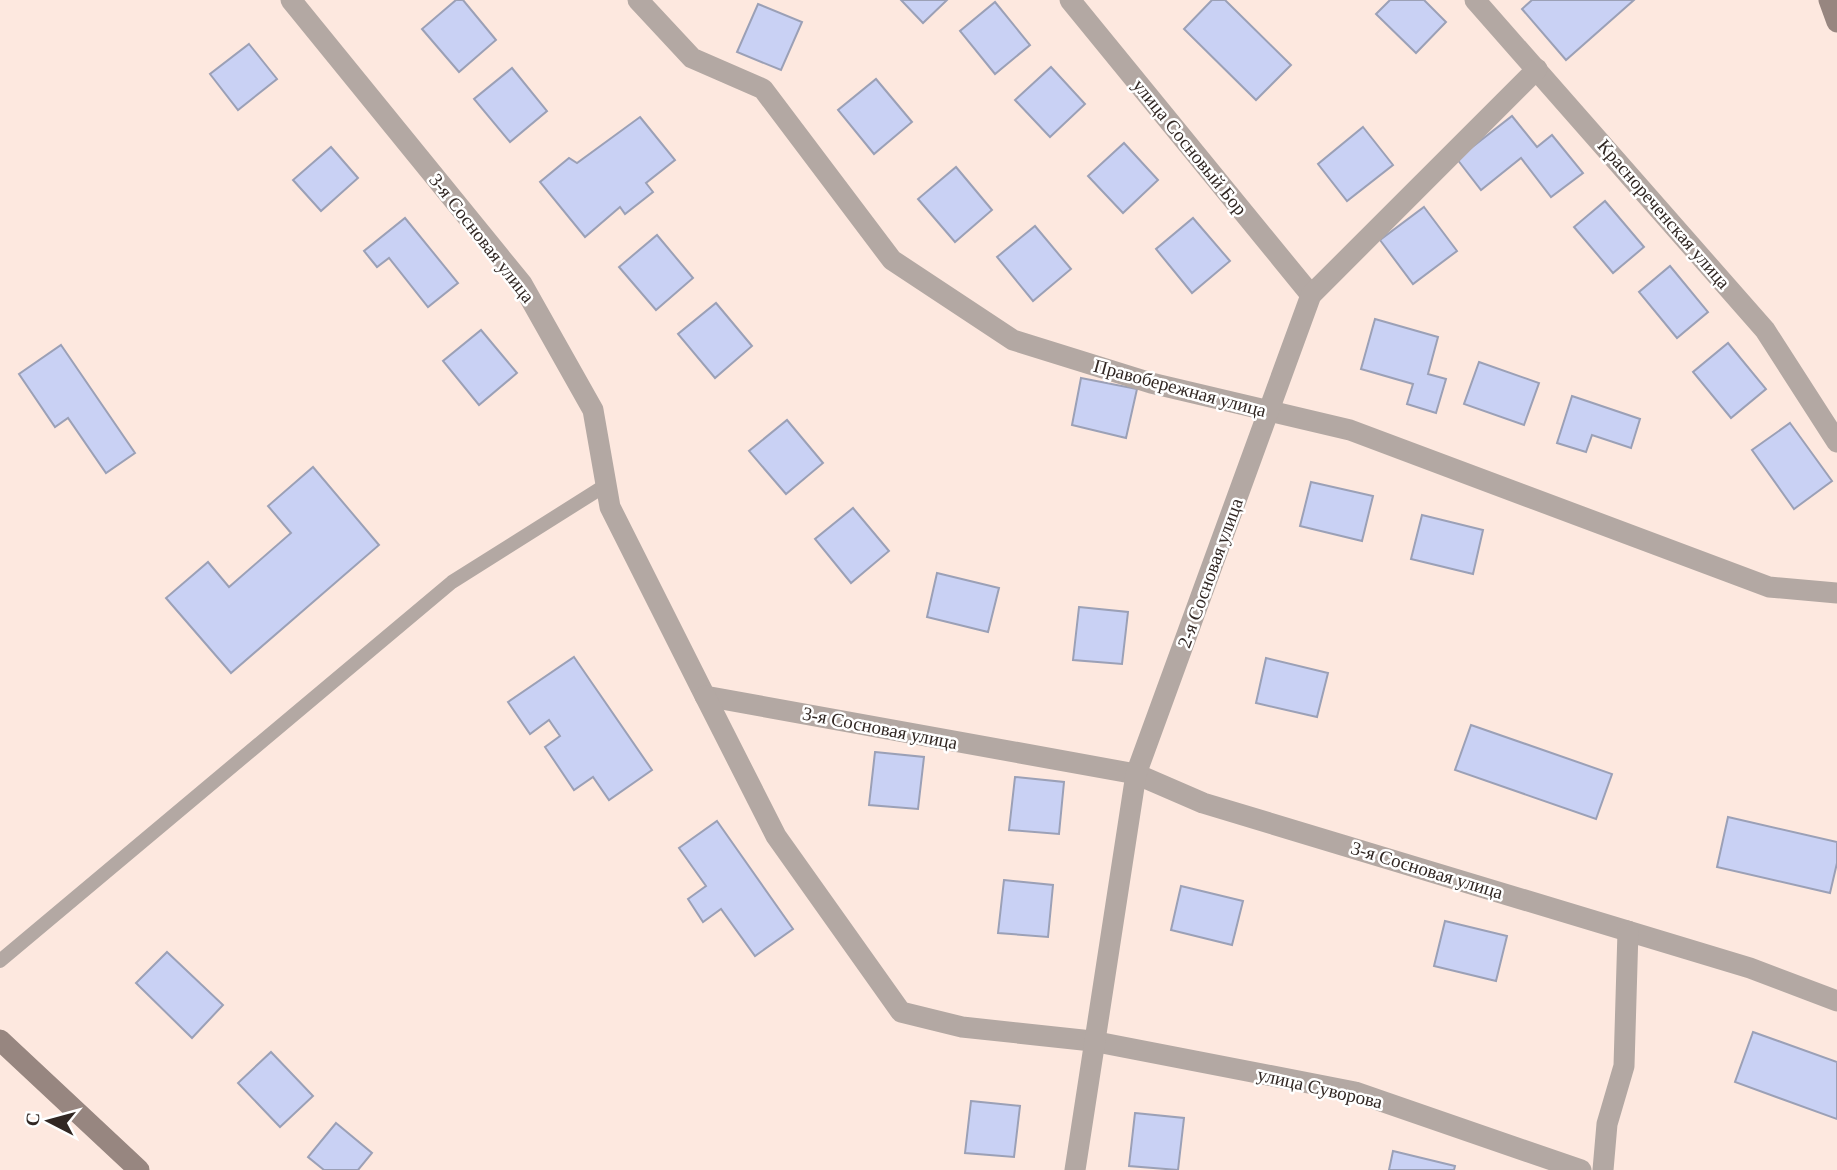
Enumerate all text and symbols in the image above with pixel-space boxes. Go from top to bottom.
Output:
street label: улица Сосновый Бор [1129,75,1251,219]
street label: Краснореченская улица [1594,135,1735,293]
street label: 3-я Сосновая улица [425,169,539,307]
street label: Правобережная улица [1091,355,1269,421]
street label: 2-я Сосновая улица [1173,495,1247,651]
street label: 3-я Сосновая улица [801,703,960,753]
street label: 3-я Сосновая улица [1349,837,1506,903]
street label: улица Суворова [1255,1063,1385,1113]
north arrow [14,1086,84,1156]
text: С [21,1111,44,1127]

